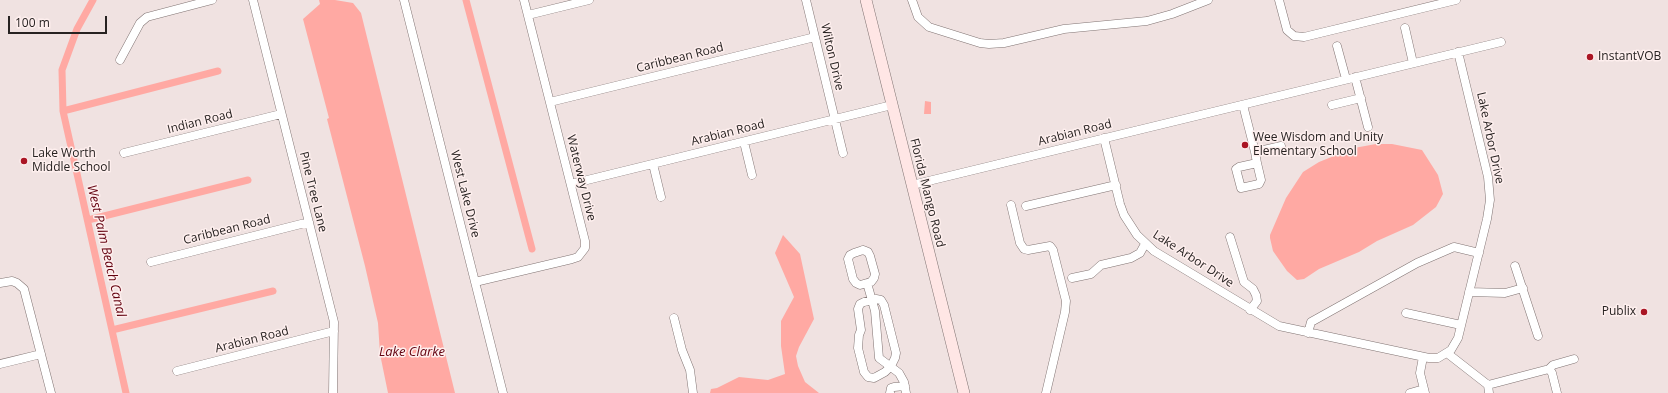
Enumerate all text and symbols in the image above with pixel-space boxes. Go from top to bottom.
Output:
scale bar [10,8,109,34]
text: 100 m [15,14,50,31]
street label: Wilton Drive [817,22,847,92]
street label: Caribbean Road [635,40,725,76]
place label: InstantVOB [1598,50,1661,64]
marker: InstantVOB [1585,52,1595,62]
street label: Lake Arbor Drive [1473,91,1507,185]
street label: Indian Road [166,107,234,137]
street label: Arabian Road [690,117,766,149]
street label: Arabian Road [1037,117,1113,149]
place label: Wee Wisdom and Unity Elementary School [1253,131,1383,159]
street label: Waterway Drive [563,133,599,223]
street label: Florida Mango Road [906,137,948,249]
marker: Wee Wisdom and Unity Elementary School [1240,140,1250,150]
place label: Lake Worth Middle School [32,147,111,175]
street label: West Lake Drive [447,149,483,239]
street label: Pine Tree Lane [296,150,330,234]
marker: Lake Worth Middle School [19,156,29,166]
water label: West Palm Beach Canal [83,183,129,319]
street label: Caribbean Road [182,212,272,248]
street label: Lake Arbor Drive [1150,227,1236,291]
place label: Publix [1602,305,1636,319]
marker: Publix [1639,307,1649,317]
street label: Arabian Road [214,324,290,356]
water label: Lake Clarke [379,344,445,360]

